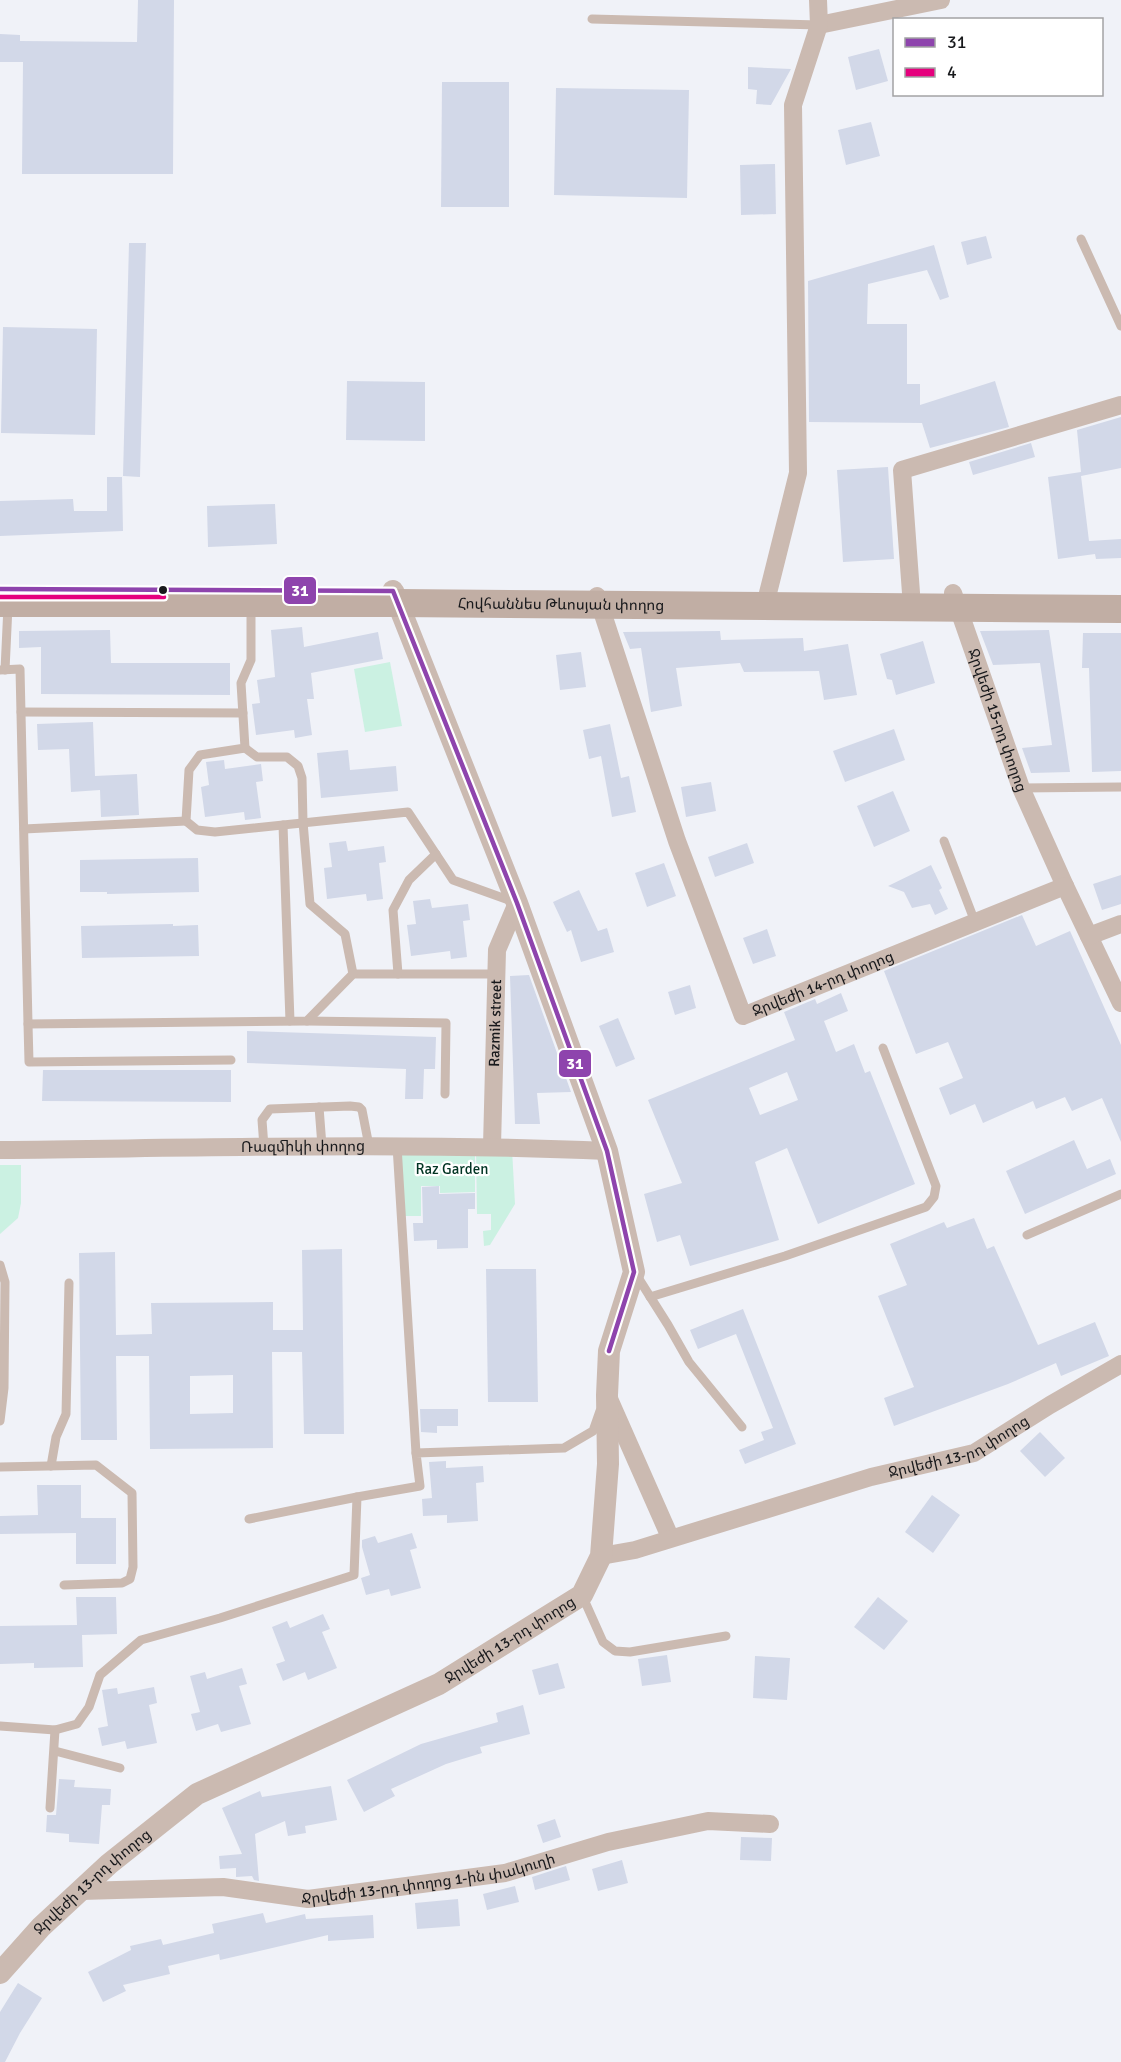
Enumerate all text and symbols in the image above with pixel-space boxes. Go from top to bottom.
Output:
legend [893,18,1103,96]
text: 31 [947,31,966,53]
text: 4 [947,61,957,83]
line badge: 31 [283,576,317,605]
text: 31 [291,581,309,601]
unlabelled marker [157,584,169,596]
street label: Հովհաննես Թևոսյան փողոց [458,594,664,614]
street label: Ջրվեժի 15-րդ փողոց [964,646,1031,795]
street label: Ջրվեժի 14-րդ փողոց [750,947,896,1020]
street label: Razmik street [485,979,505,1067]
line badge: 31 [558,1049,592,1078]
text: 31 [566,1054,584,1074]
street label: Ռազմիկի փողոց [241,1137,365,1156]
park label: Raz Garden [416,1160,488,1178]
street label: Ջրվեժի 13-րդ փողոց [886,1412,1032,1482]
street label: Ջրվեժի 13-րդ փողոց [441,1592,579,1687]
street label: Ջրվեժի 13-րդ փողոց [30,1825,155,1938]
street label: Ջրվեժի 13-րդ փողոց 1-ին փակուղի [300,1849,557,1908]

